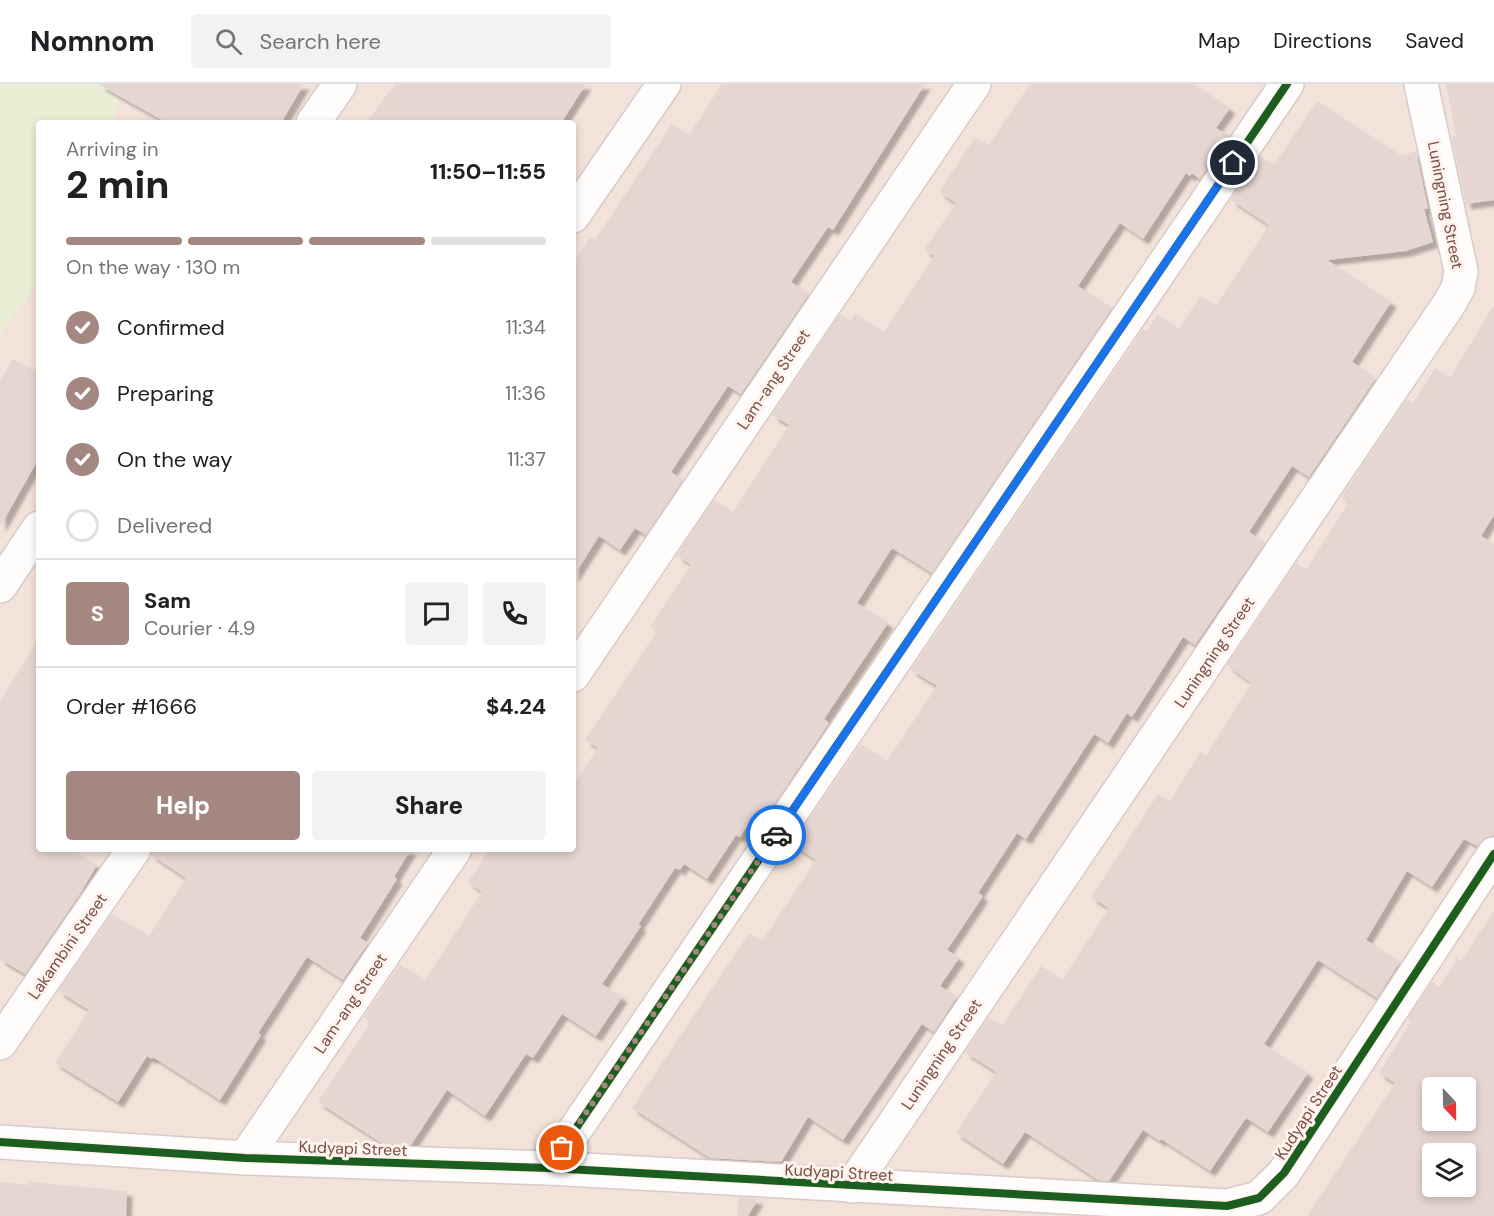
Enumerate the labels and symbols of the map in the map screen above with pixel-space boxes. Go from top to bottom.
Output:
pin [1207,137,1258,188]
street label: Luningning Street [1423,140,1468,271]
street label: Lam-ang Street [732,325,815,433]
street label: Luningning Street [1170,593,1259,712]
courier [746,805,806,865]
street label: Lakambini Street [23,889,112,1003]
street label: Lam-ang Street [309,949,392,1057]
street label: Luningning Street [897,995,986,1114]
street label: Kudyapi Street [1270,1061,1347,1164]
north arrow [1422,1077,1476,1131]
pin [536,1122,587,1173]
street label: Kudyapi Street [298,1136,408,1161]
street label: Kudyapi Street [784,1159,894,1186]

